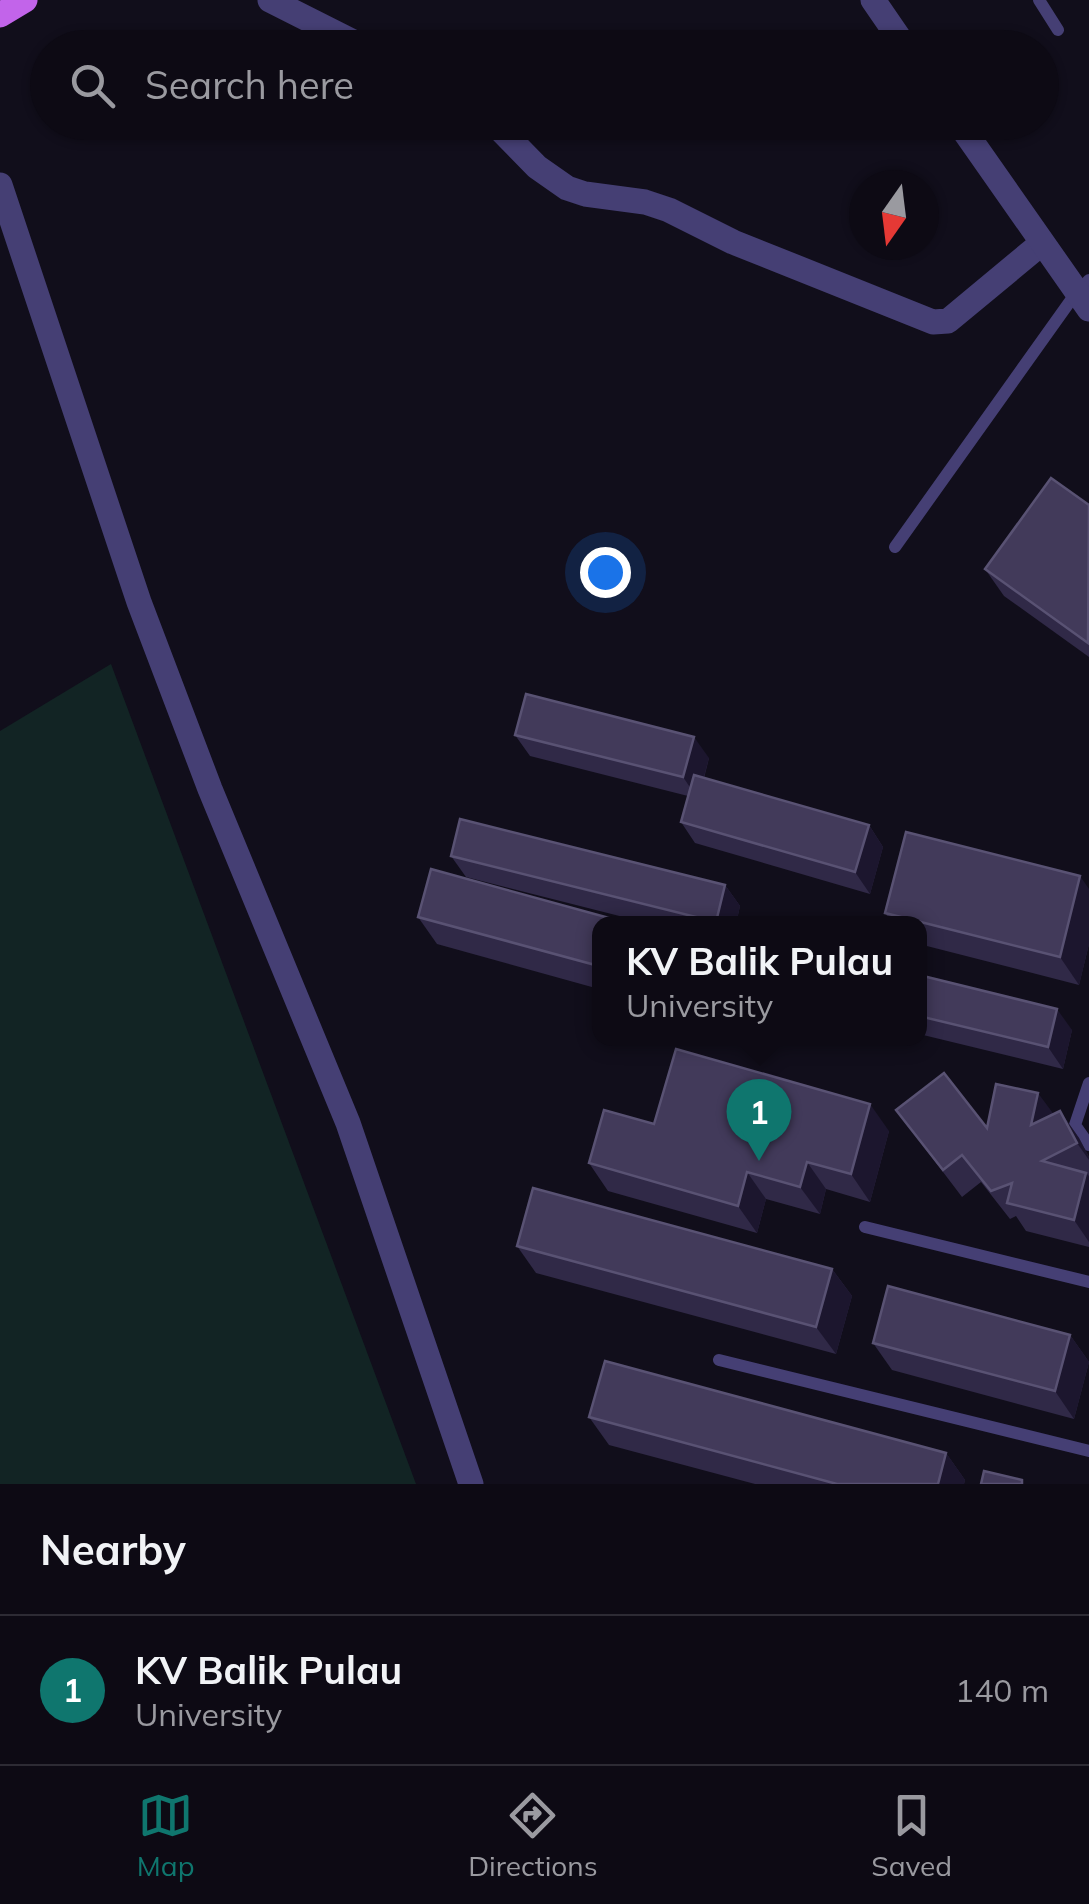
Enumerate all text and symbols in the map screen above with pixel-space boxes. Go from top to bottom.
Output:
search box [30,30,1059,140]
icon: search [65,58,120,113]
text: Search here [145,61,354,109]
north arrow [849,170,939,260]
your location [580,547,631,598]
popup [592,916,927,1046]
text: KV Balik Pulau [626,937,893,985]
text: University [626,985,773,1025]
pin: 1 [726,1078,792,1161]
text: Nearby [40,1523,186,1576]
text: KV Balik Pulau [135,1646,402,1694]
text: 1 [63,1670,82,1710]
text: 140 m [955,1670,1049,1710]
text: University [135,1694,282,1734]
tab: Map [137,1788,194,1883]
tab: Directions [468,1788,598,1883]
tab: Saved [871,1788,952,1883]

